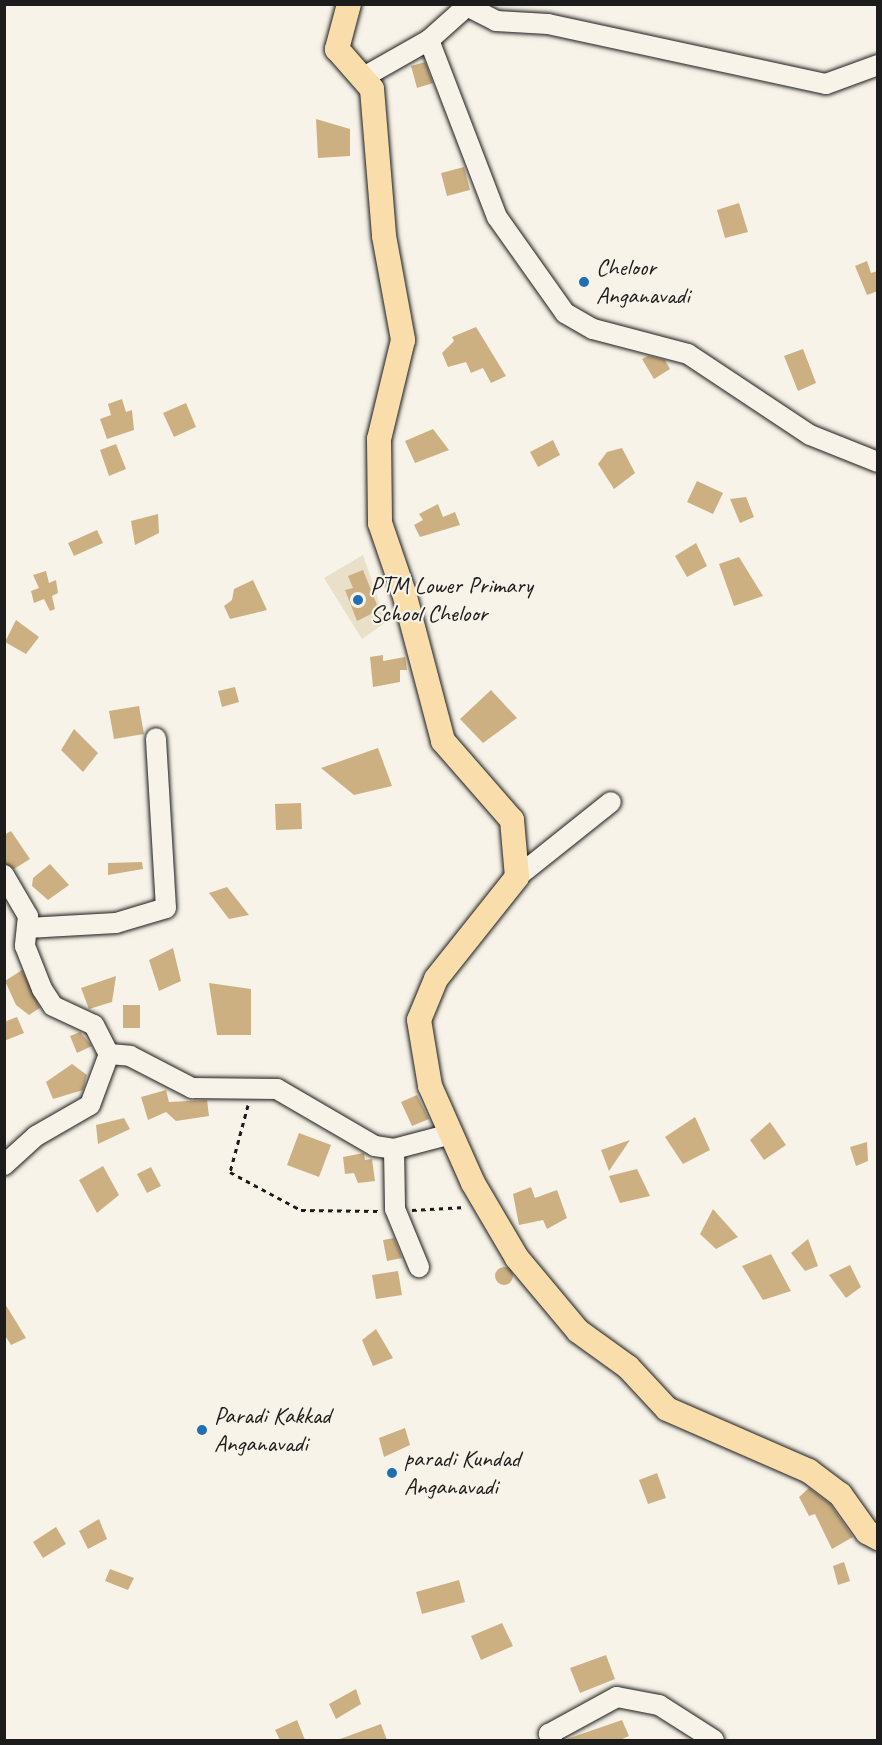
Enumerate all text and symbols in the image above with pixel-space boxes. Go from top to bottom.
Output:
place label: Cheloor Anganavadi [596,254,690,310]
marker: Cheloor Anganavadi [577,275,591,289]
place label: PTM Lower Primary School Cheloor [370,572,533,628]
marker: PTM Lower Primary School Cheloor [351,593,365,607]
place label: Paradi Kakkad Anganavadi [214,1402,331,1458]
marker: Paradi Kakkad Anganavadi [195,1423,209,1437]
place label: paradi Kundad Anganavadi [404,1445,520,1501]
marker: paradi Kundad Anganavadi [385,1466,399,1480]

